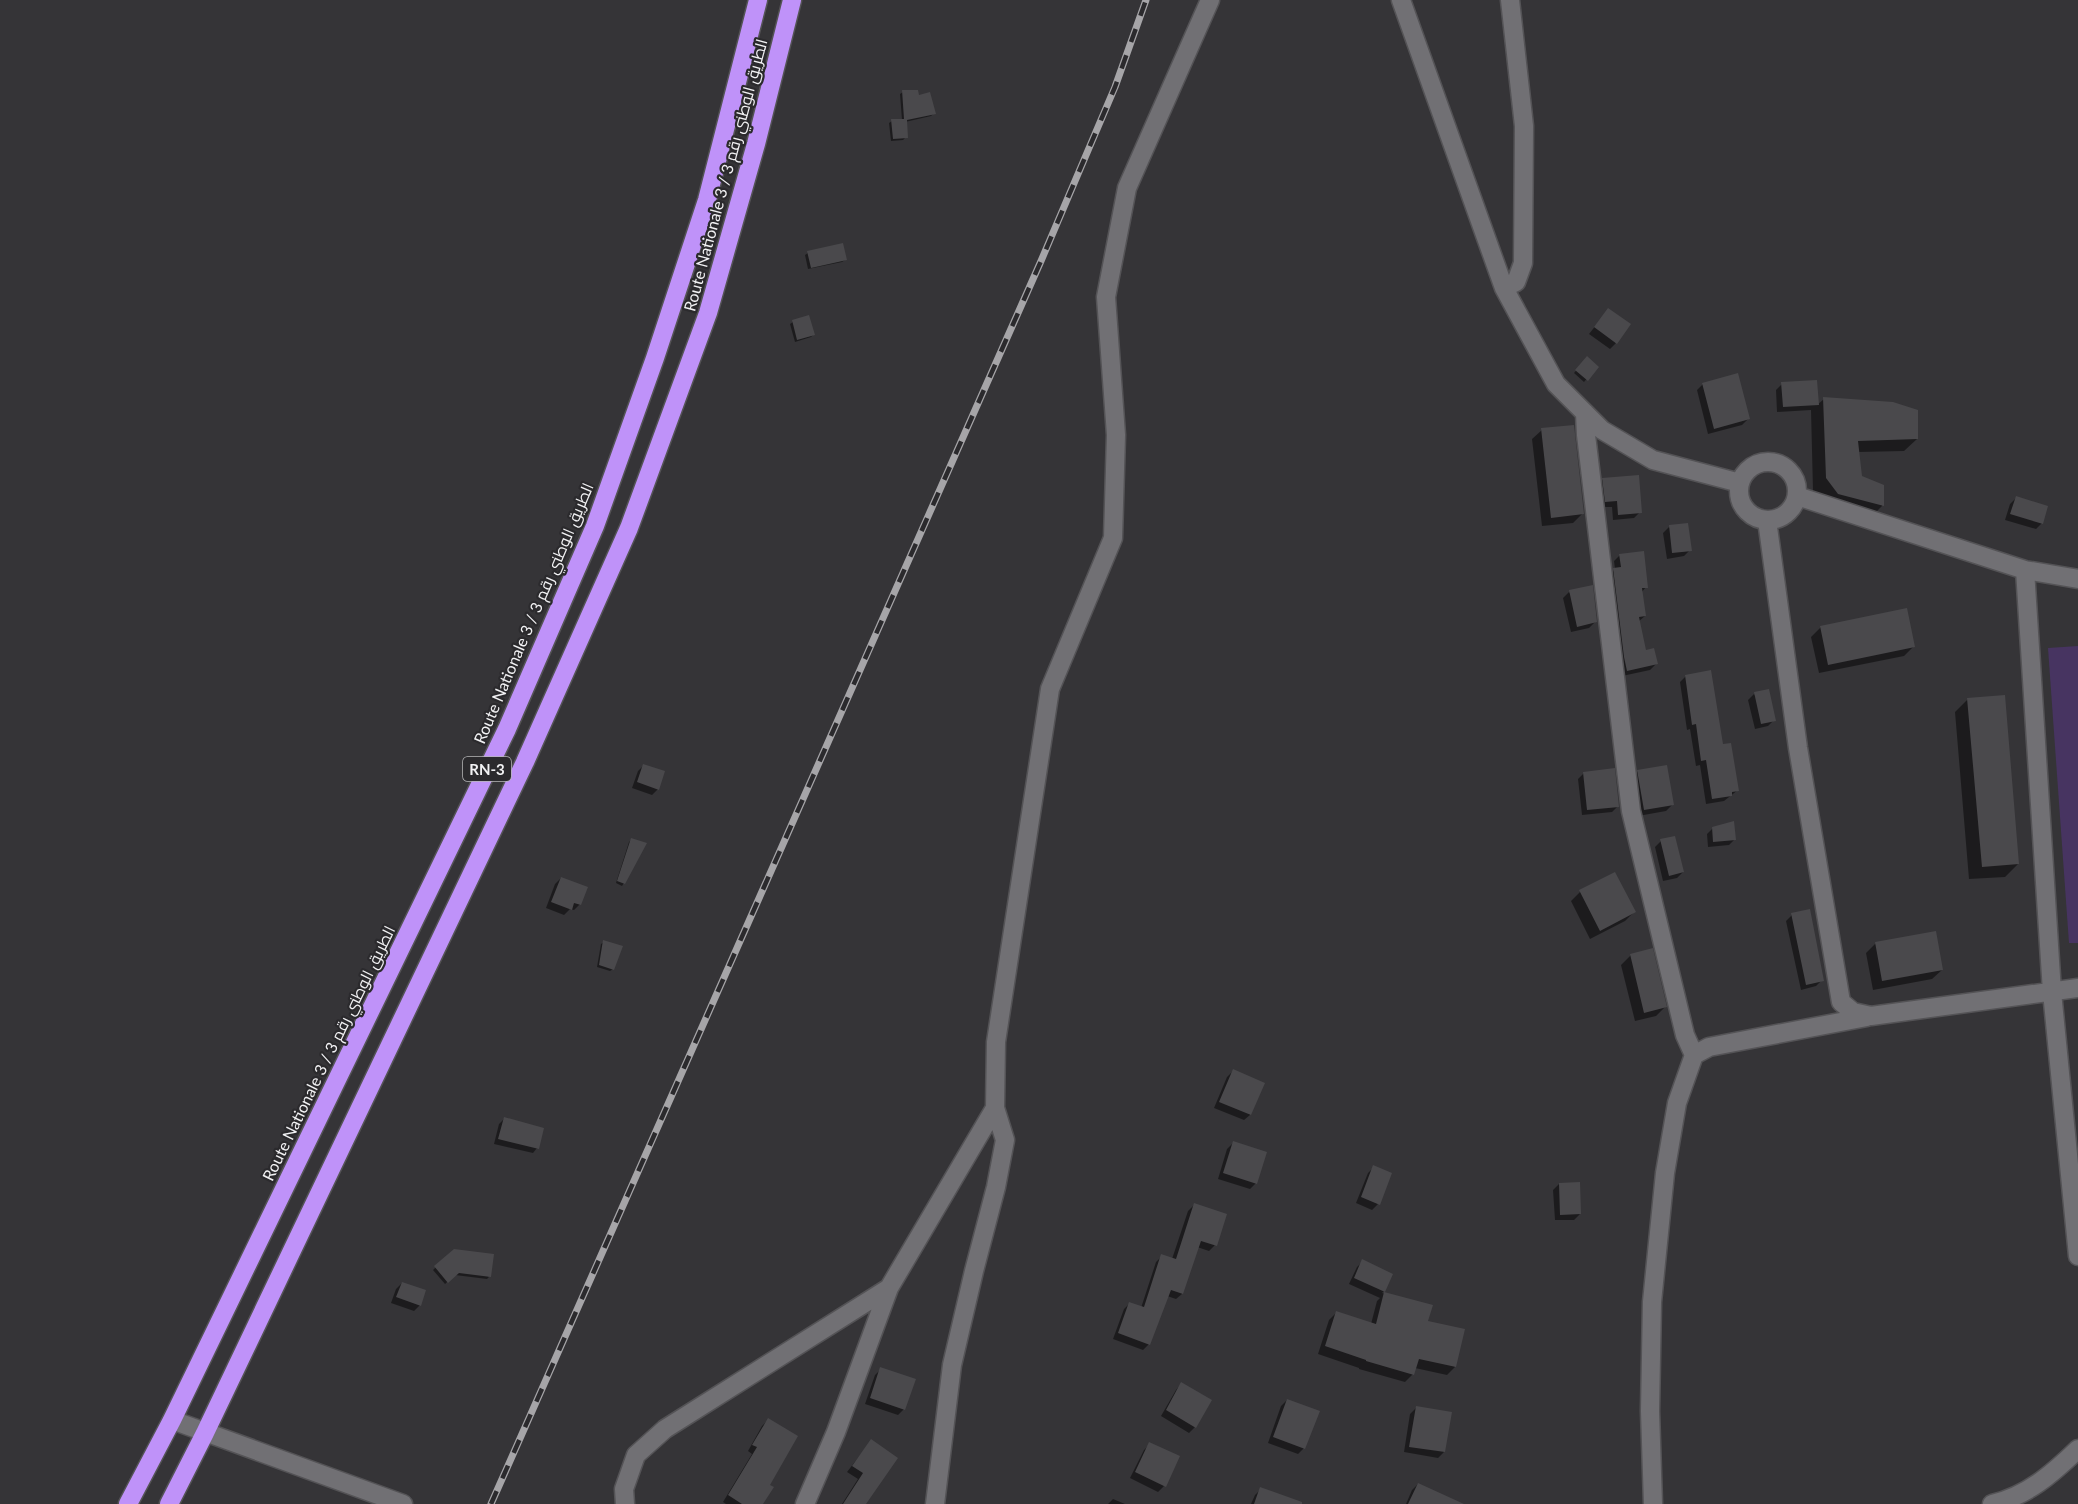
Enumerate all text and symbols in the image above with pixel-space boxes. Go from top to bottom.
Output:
street label: Route Nationale 3 / الطريق الوطني رقم 3 [679,37,775,315]
street label: Route Nationale 3 / الطريق الوطني رقم 3 [469,480,601,748]
road number: RN-3 [463,757,511,781]
street label: Route Nationale 3 / الطريق الوطني رقم 3 [258,922,403,1186]

